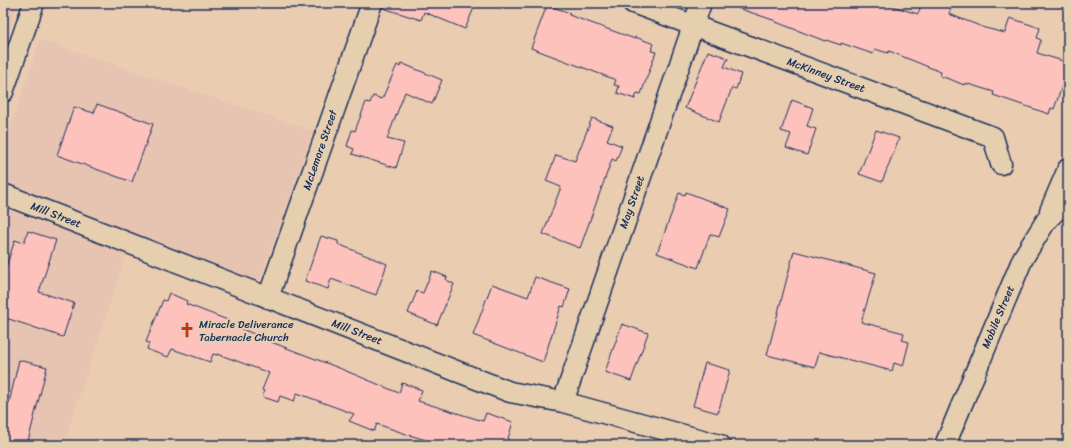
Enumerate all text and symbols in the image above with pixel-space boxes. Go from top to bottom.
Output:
street label: McKinney Street [784,52,868,98]
street label: McLemore Street [297,107,343,193]
street label: May Street [614,173,650,231]
street label: Mill Street [28,197,84,233]
street label: Mobile Street [976,282,1020,352]
street label: Mill Street [329,314,385,350]
place label: Miracle Deliverance Tabernacle Church [199,315,294,347]
church icon: Miracle Deliverance Tabernacle Church [178,321,196,339]

